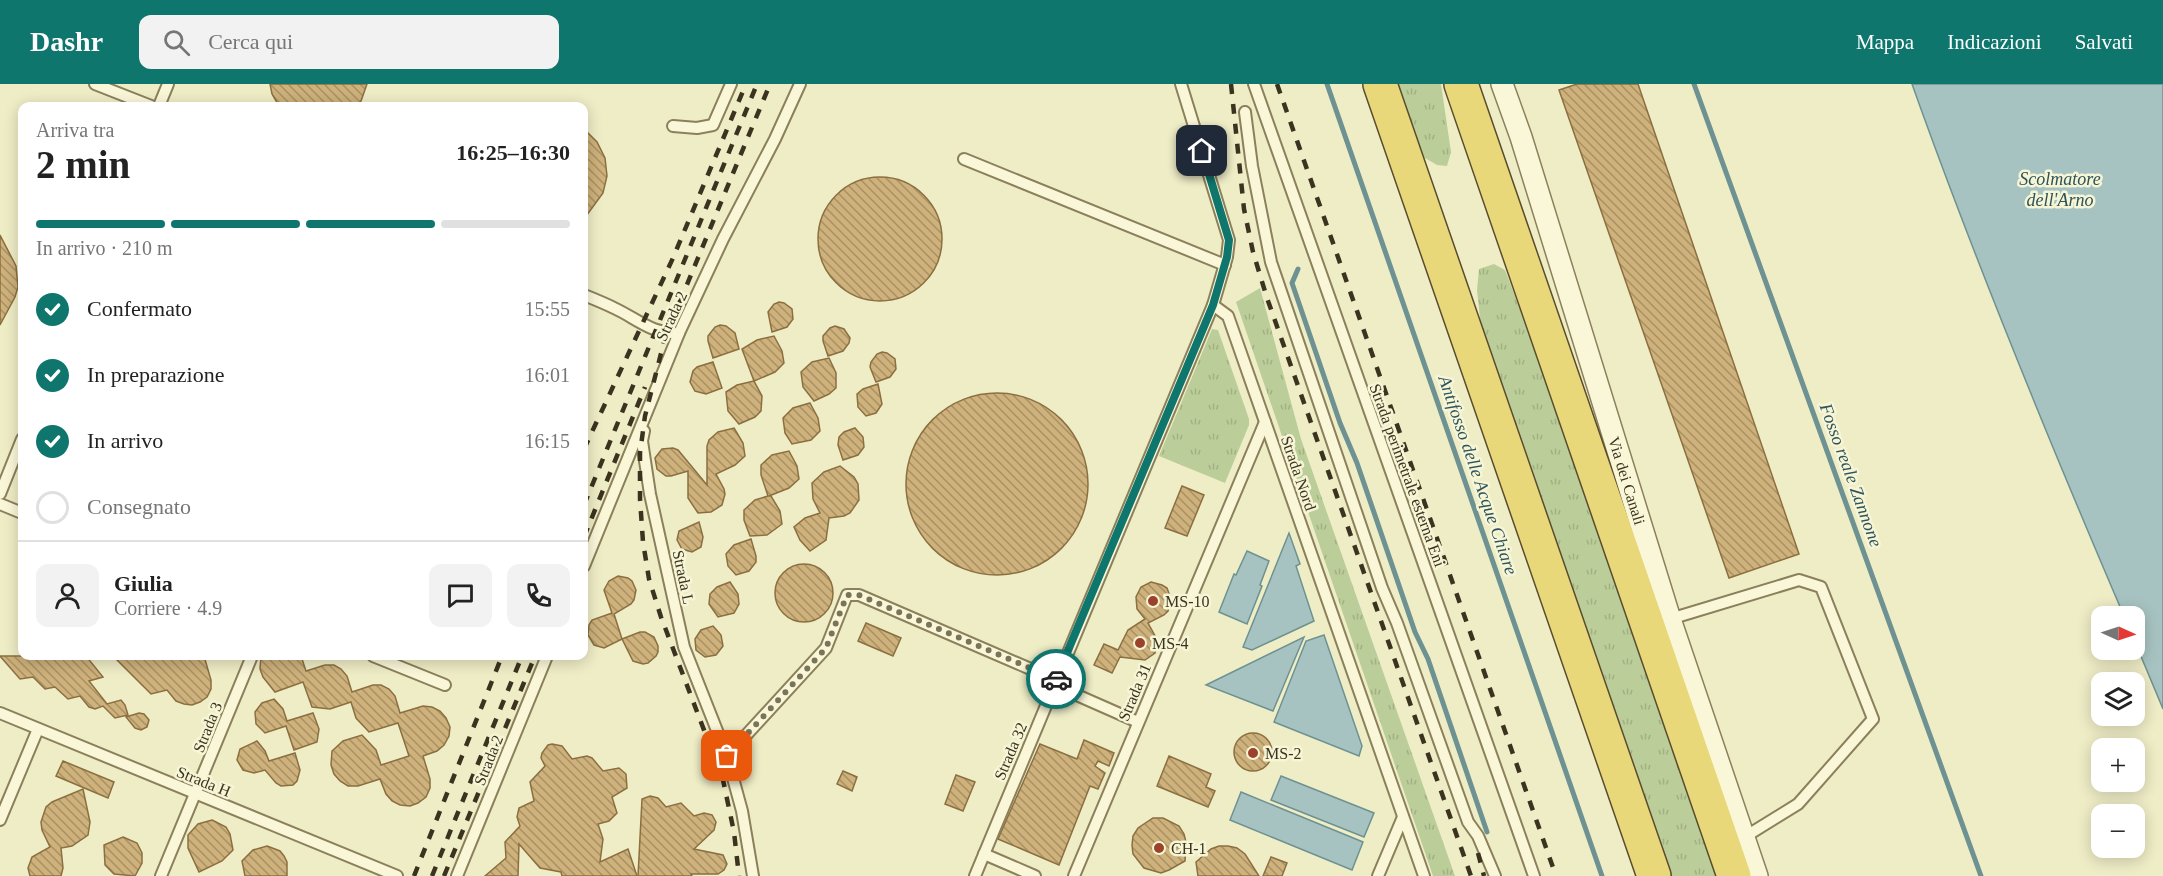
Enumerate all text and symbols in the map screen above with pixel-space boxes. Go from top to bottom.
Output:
search box [139,15,559,69]
text: Dashr [30,26,103,57]
icon: search [160,26,193,59]
text: Cerca qui [208,29,293,54]
text: Mappa [1856,30,1914,54]
text: Indicazioni [1947,30,2042,54]
text: Salvati [2075,30,2133,54]
text: Arriva tra [36,119,114,141]
pin [1176,125,1227,176]
icon: home [1185,134,1218,167]
text: 16:25–16:30 [456,140,570,165]
text: 2 min [36,143,130,186]
water label: Scolmatore dell'Arno [2019,169,2101,210]
text: In arrivo · 210 m [36,237,173,259]
street label: Strada 2 [653,289,690,344]
icon: check [36,293,69,326]
text: Confermato [87,296,192,321]
text: 15:55 [524,298,570,320]
icon: check [36,359,69,392]
text: In preparazione [87,362,224,387]
text: 16:01 [524,364,570,386]
water label: Antifosso delle Acque Chiare [1434,372,1522,577]
street label: Strada perimetrale esterna Eni [1366,381,1449,570]
water label: Fosso reale Zannone [1815,400,1886,550]
icon: check [36,425,69,458]
text: In arrivo [87,428,163,453]
text: 16:15 [524,430,570,452]
street label: Strada Nord [1278,434,1319,513]
street label: Via dei Canali [1605,435,1649,528]
text: Consegnato [87,494,191,519]
street label: Strada L [670,549,698,606]
button: person [36,564,99,627]
button: chat [429,564,492,627]
button: phone [507,564,570,627]
text: Giulia [114,571,173,596]
place label: MS-10 [1165,593,1209,610]
marker: MS-10 [1146,594,1160,608]
text: Corriere · 4.9 [114,597,222,619]
north arrow [2091,606,2145,660]
map controls [2091,606,2145,858]
place label: MS-4 [1152,635,1188,652]
marker: MS-4 [1133,636,1147,650]
courier [1026,649,1086,709]
street label: Strada 31 [1115,661,1154,724]
icon: car [1040,663,1073,696]
button: layers [2091,672,2145,726]
street label: Strada 3 [190,699,225,755]
street label: Strada 32 [991,720,1030,783]
pin [701,730,752,781]
street label: Strada 2 [471,732,506,788]
button: + [2091,738,2145,792]
icon: bag [710,739,743,772]
place label: MS-2 [1265,745,1301,762]
marker: MS-2 [1246,746,1260,760]
street label: Strada H [174,763,234,800]
button: − [2091,804,2145,858]
place label: CH-1 [1171,840,1207,857]
marker: CH-1 [1152,841,1166,855]

